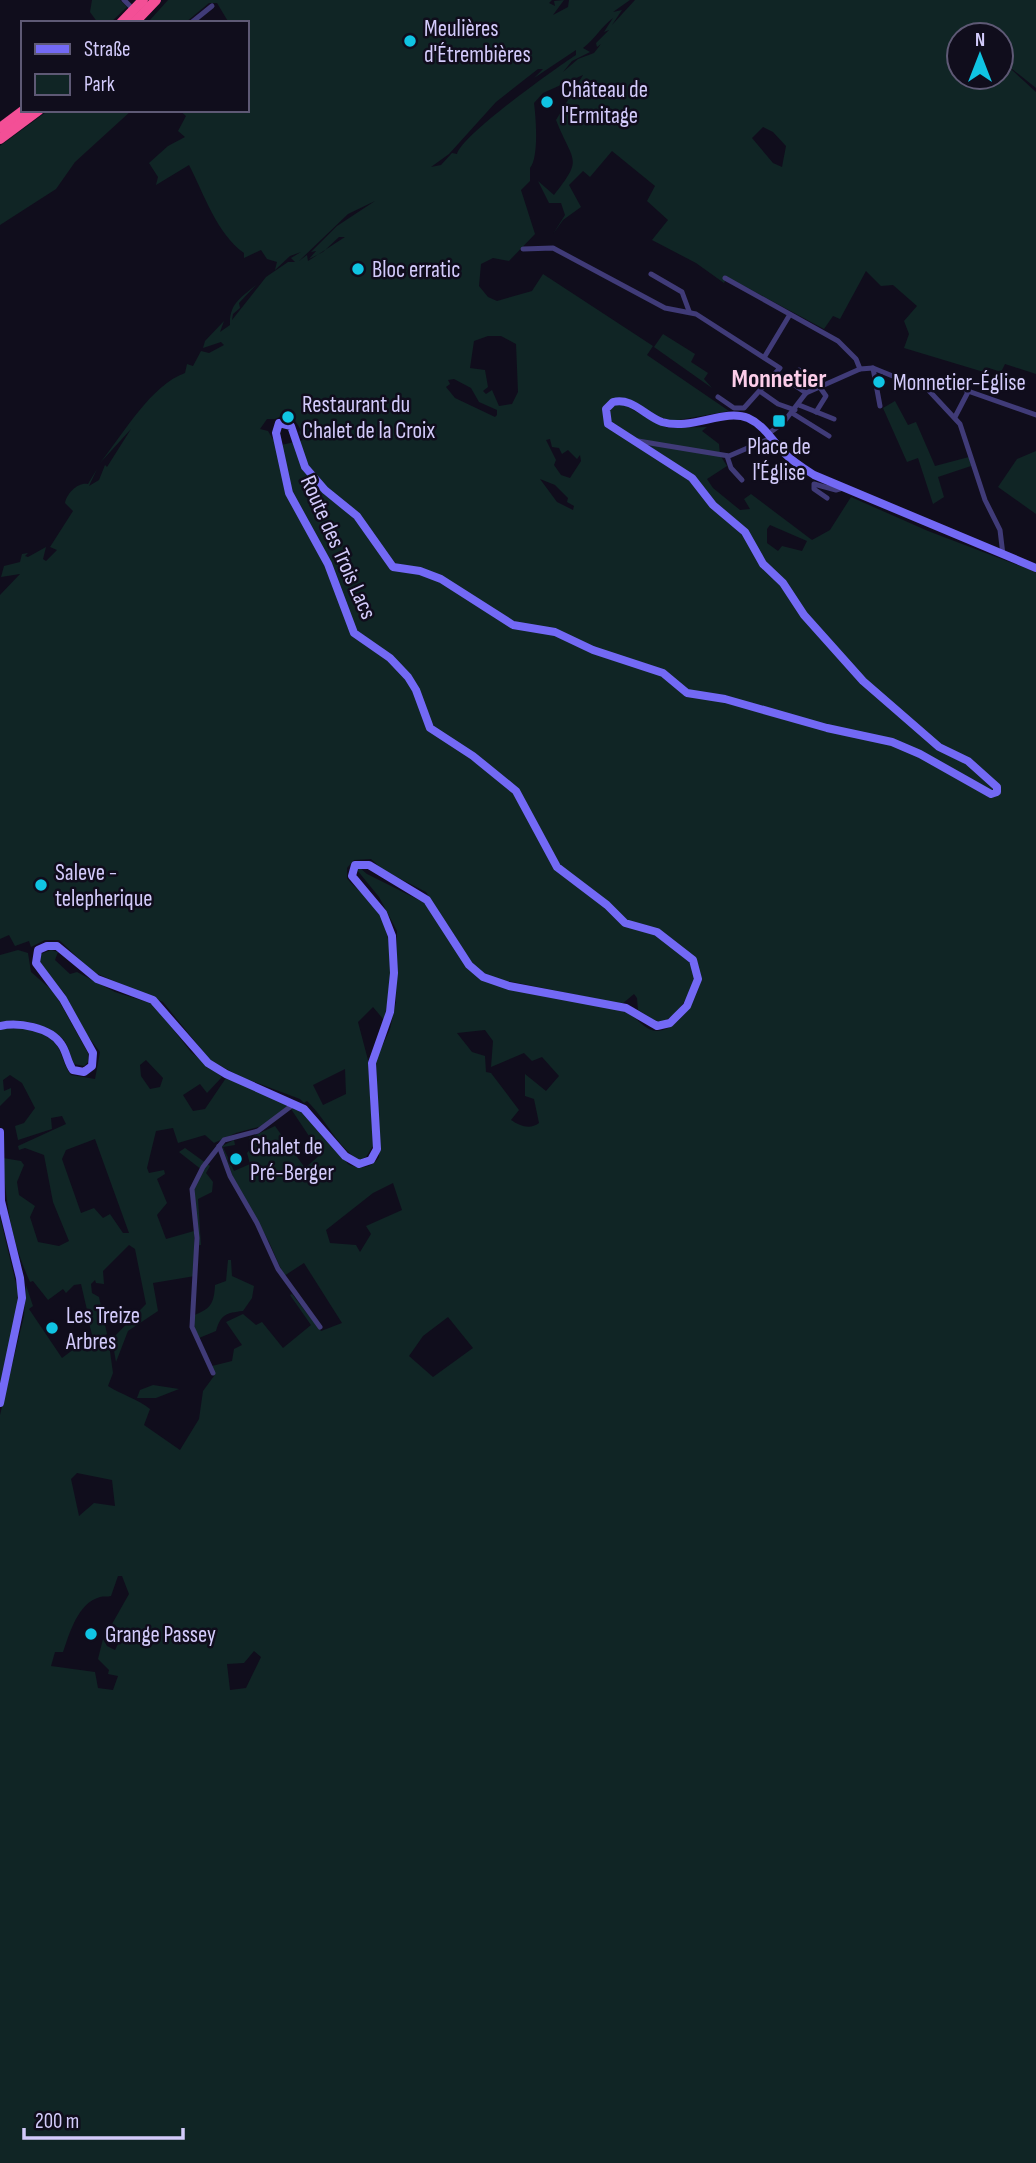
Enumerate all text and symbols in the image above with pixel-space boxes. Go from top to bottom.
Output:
place label: Meulières d'Étrembières [424,15,531,69]
legend [21,21,248,112]
north arrow [945,21,1015,91]
text: N [975,29,985,52]
marker: Meulières d'Étrembières [402,33,418,49]
text: Straße [84,37,130,62]
text: Park [84,72,115,97]
place label: Château de l'Ermitage [561,76,648,130]
marker: Château de l'Ermitage [539,94,555,110]
place label: Bloc erratic [372,256,460,284]
marker: Bloc erratic [350,261,366,277]
district label: Monnetier [732,364,826,395]
place label: Monnetier-Église [893,369,1026,397]
marker: Monnetier-Église [871,374,887,390]
place label: Restaurant du Chalet de la Croix [302,391,435,445]
marker: Restaurant du Chalet de la Croix [280,409,296,425]
marker: Place de l'Église [771,413,787,429]
place label: Place de l'Église [747,433,811,487]
street label: Route des Trois Lacs [294,471,382,624]
place label: Saleve - telepherique [55,859,153,913]
marker: Saleve - telepherique [33,877,49,893]
place label: Chalet de Pré-Berger [250,1133,334,1187]
marker: Chalet de Pré-Berger [228,1151,244,1167]
place label: Les Treize Arbres [65,1302,140,1356]
marker: Les Treize Arbres [44,1320,60,1336]
place label: Grange Passey [105,1621,216,1649]
marker: Grange Passey [83,1626,99,1642]
scale bar [24,2096,184,2140]
text: 200 m [35,2109,79,2134]

